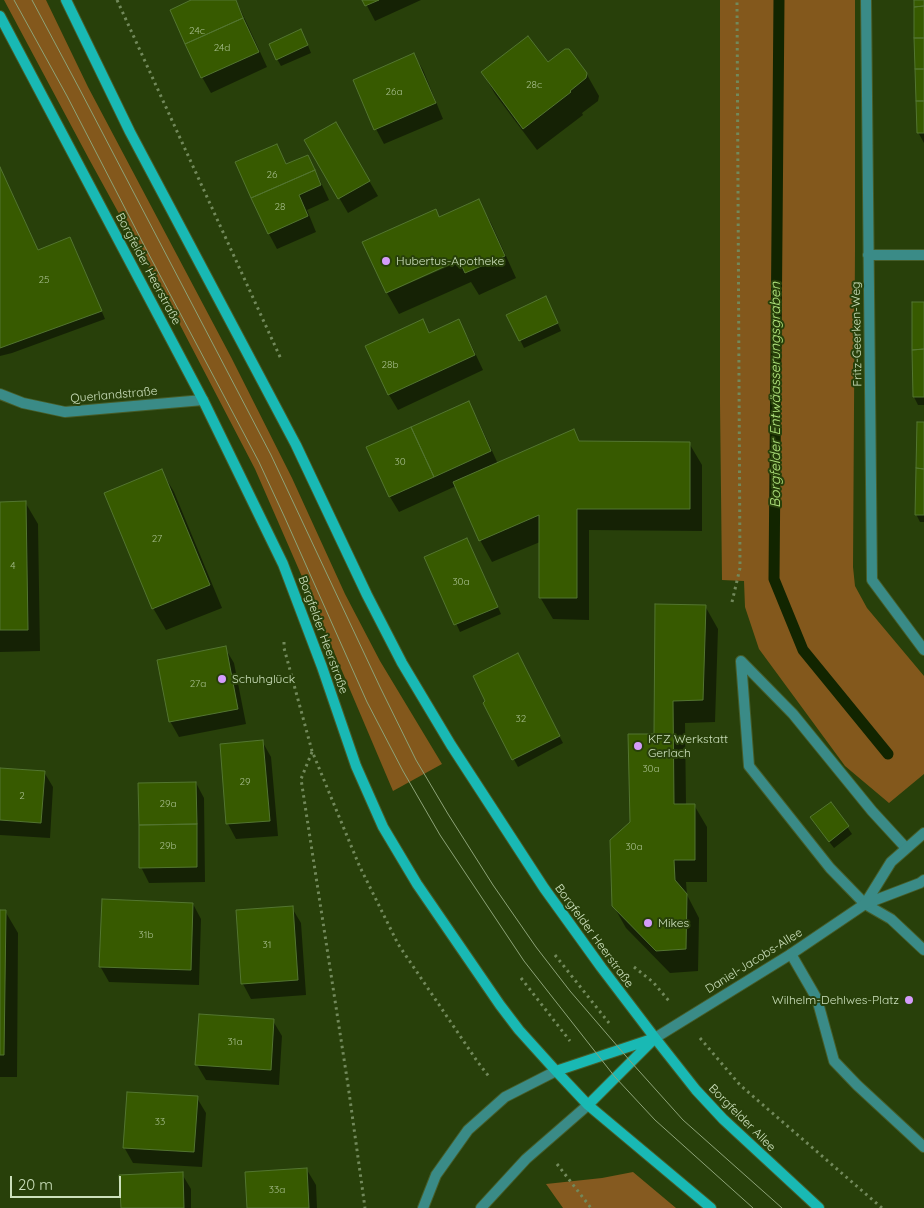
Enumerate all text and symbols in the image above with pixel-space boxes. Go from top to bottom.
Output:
house number: 24c [189,25,205,37]
house number: 24d [214,42,230,54]
house number: 28c [526,79,542,91]
house number: 26a [386,86,402,98]
house number: 26 [267,169,277,181]
house number: 28 [275,201,285,213]
street label: Borgfelder Heerstraße [112,211,184,327]
place label: Hubertus-Apotheke [396,254,504,268]
marker: Hubertus-Apotheke [380,255,392,267]
house number: 25 [39,274,49,286]
street label: Fritz-Geerken-Weg [849,281,865,387]
water label: Borgfelder Entwäasserungsgraben [768,282,784,508]
house number: 28b [382,359,398,371]
street label: Querlandstraße [70,384,158,406]
house number: 30 [394,456,406,468]
house number: 27 [152,533,162,545]
house number: 4 [10,560,16,572]
street label: Borgfelder Heerstraße [295,574,351,696]
house number: 30a [452,576,470,588]
place label: Schuhglück [232,672,295,686]
marker: Schuhglück [216,673,228,685]
house number: 27a [190,678,206,690]
house number: 32 [516,713,526,725]
place label: KFZ Werkstatt Gerlach [648,732,728,760]
marker: KFZ Werkstatt Gerlach [632,740,644,752]
house number: 30a [642,763,660,775]
house number: 29 [239,776,251,788]
house number: 2 [19,790,25,802]
house number: 29a [159,798,177,810]
house number: 29b [159,840,177,852]
house number: 30a [625,841,643,853]
street label: Borgfelder Heerstraße [552,881,636,991]
place label: Mikes [658,916,689,930]
marker: Mikes [642,917,654,929]
street label: Daniel-Jacobs-Allee [703,925,805,997]
house number: 31b [139,929,153,941]
house number: 31 [263,939,271,951]
place label: Wilhelm-Dehlwes-Platz [772,993,899,1007]
marker: Wilhelm-Dehlwes-Platz [903,994,915,1006]
house number: 31a [228,1036,242,1048]
street label: Borgfelder Allee [705,1081,779,1155]
house number: 33 [155,1116,165,1128]
scale bar [12,1166,124,1198]
text: 20 m [18,1175,53,1194]
house number: 33a [269,1184,285,1196]

